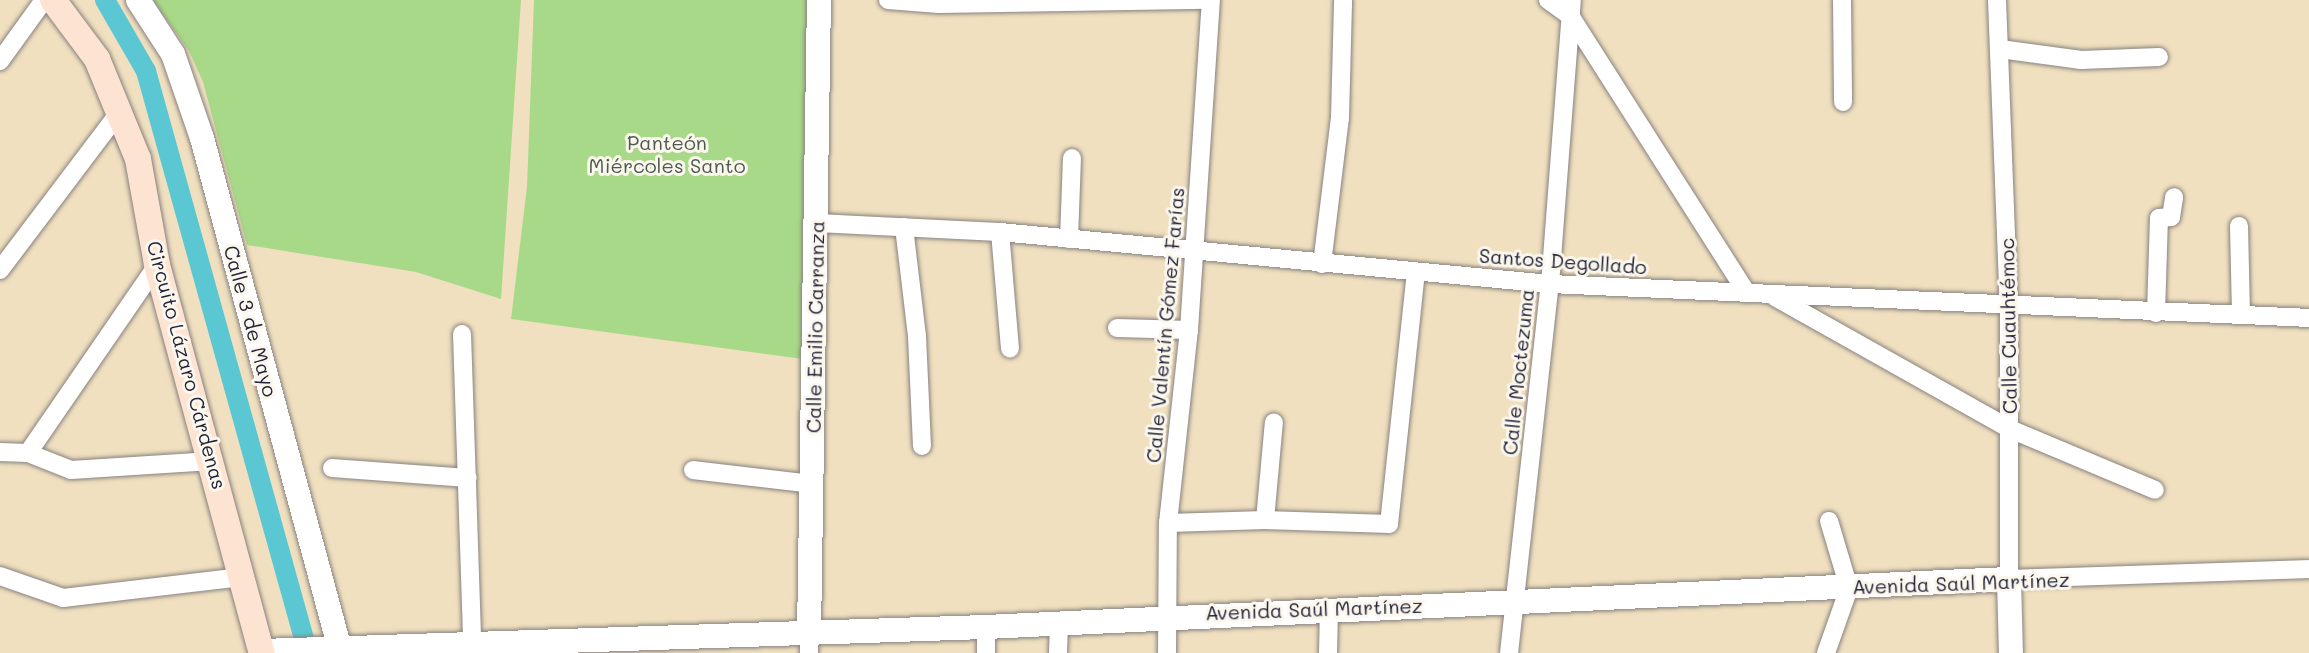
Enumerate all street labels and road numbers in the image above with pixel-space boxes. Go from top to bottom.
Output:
street label: Calle Valentín Gómez Farías [1141,186,1189,464]
street label: Calle Emilio Carranza [801,221,829,433]
street label: Circuito Lázaro Cárdenas [142,238,232,492]
street label: Calle Cuauhtémoc [1994,238,2022,414]
street label: Calle 3 de Mayo [219,243,283,399]
street label: Santos Degollado [1478,243,1648,279]
street label: Calle Moctezuma [1497,288,1539,456]
street label: Avenida Saúl Martínez [1852,567,2070,599]
street label: Avenida Saúl Martínez [1205,593,1423,625]

